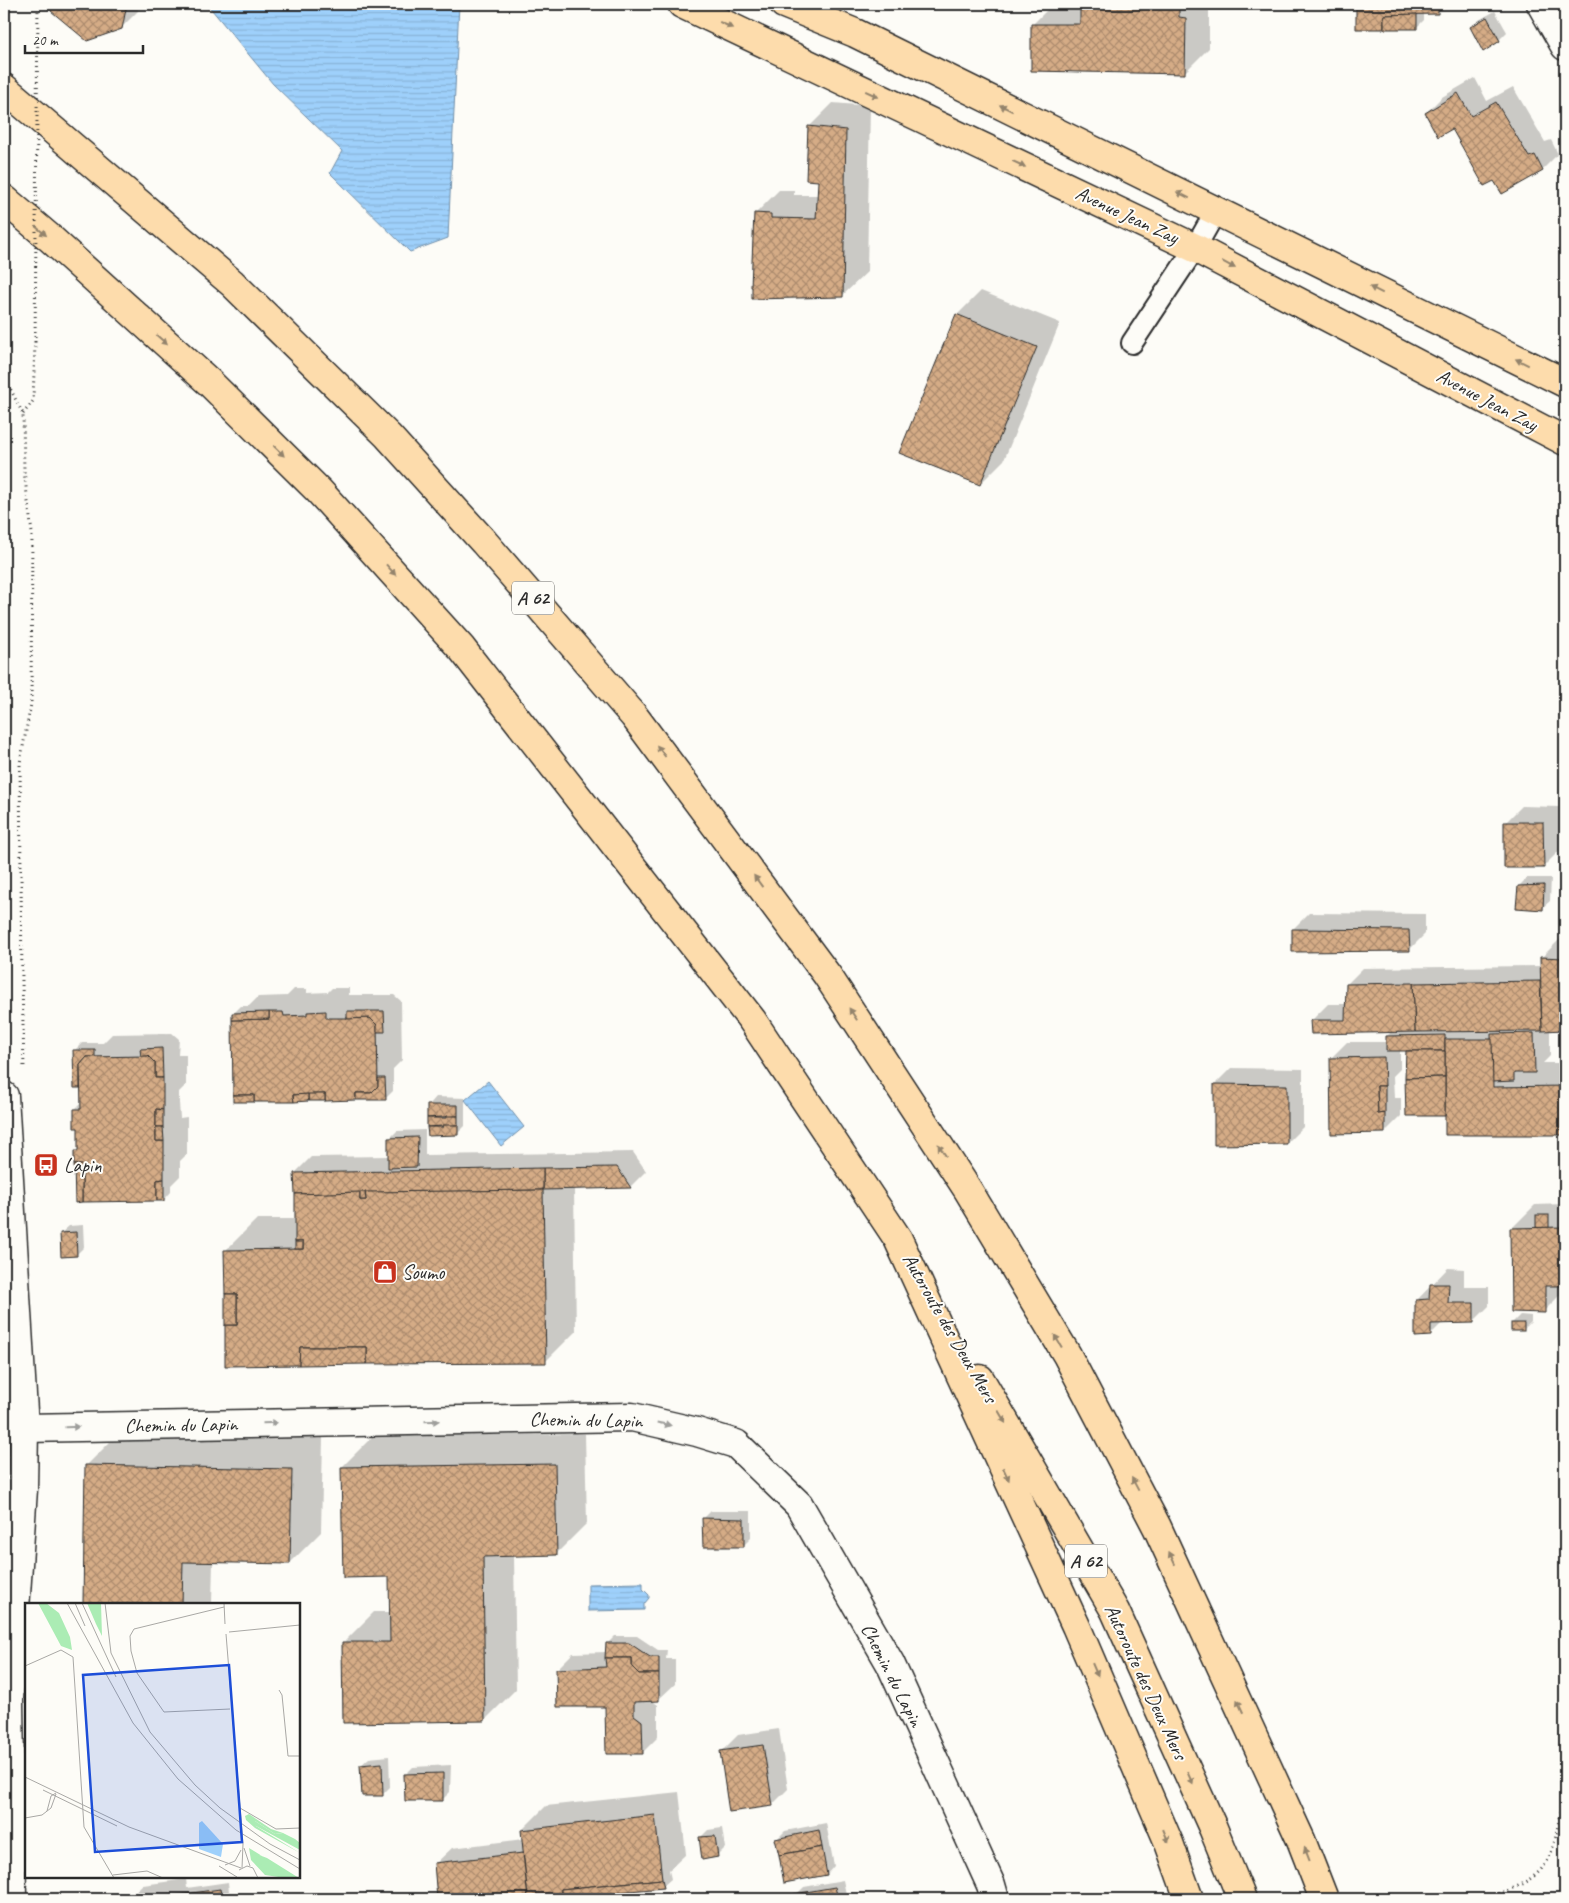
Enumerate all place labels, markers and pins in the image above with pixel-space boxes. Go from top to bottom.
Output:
bus stop icon: Lapin [33,1152,59,1178]
place label: Lapin [64,1153,103,1178]
shop icon: Soumo [372,1259,398,1285]
place label: Soumo [402,1260,445,1285]

